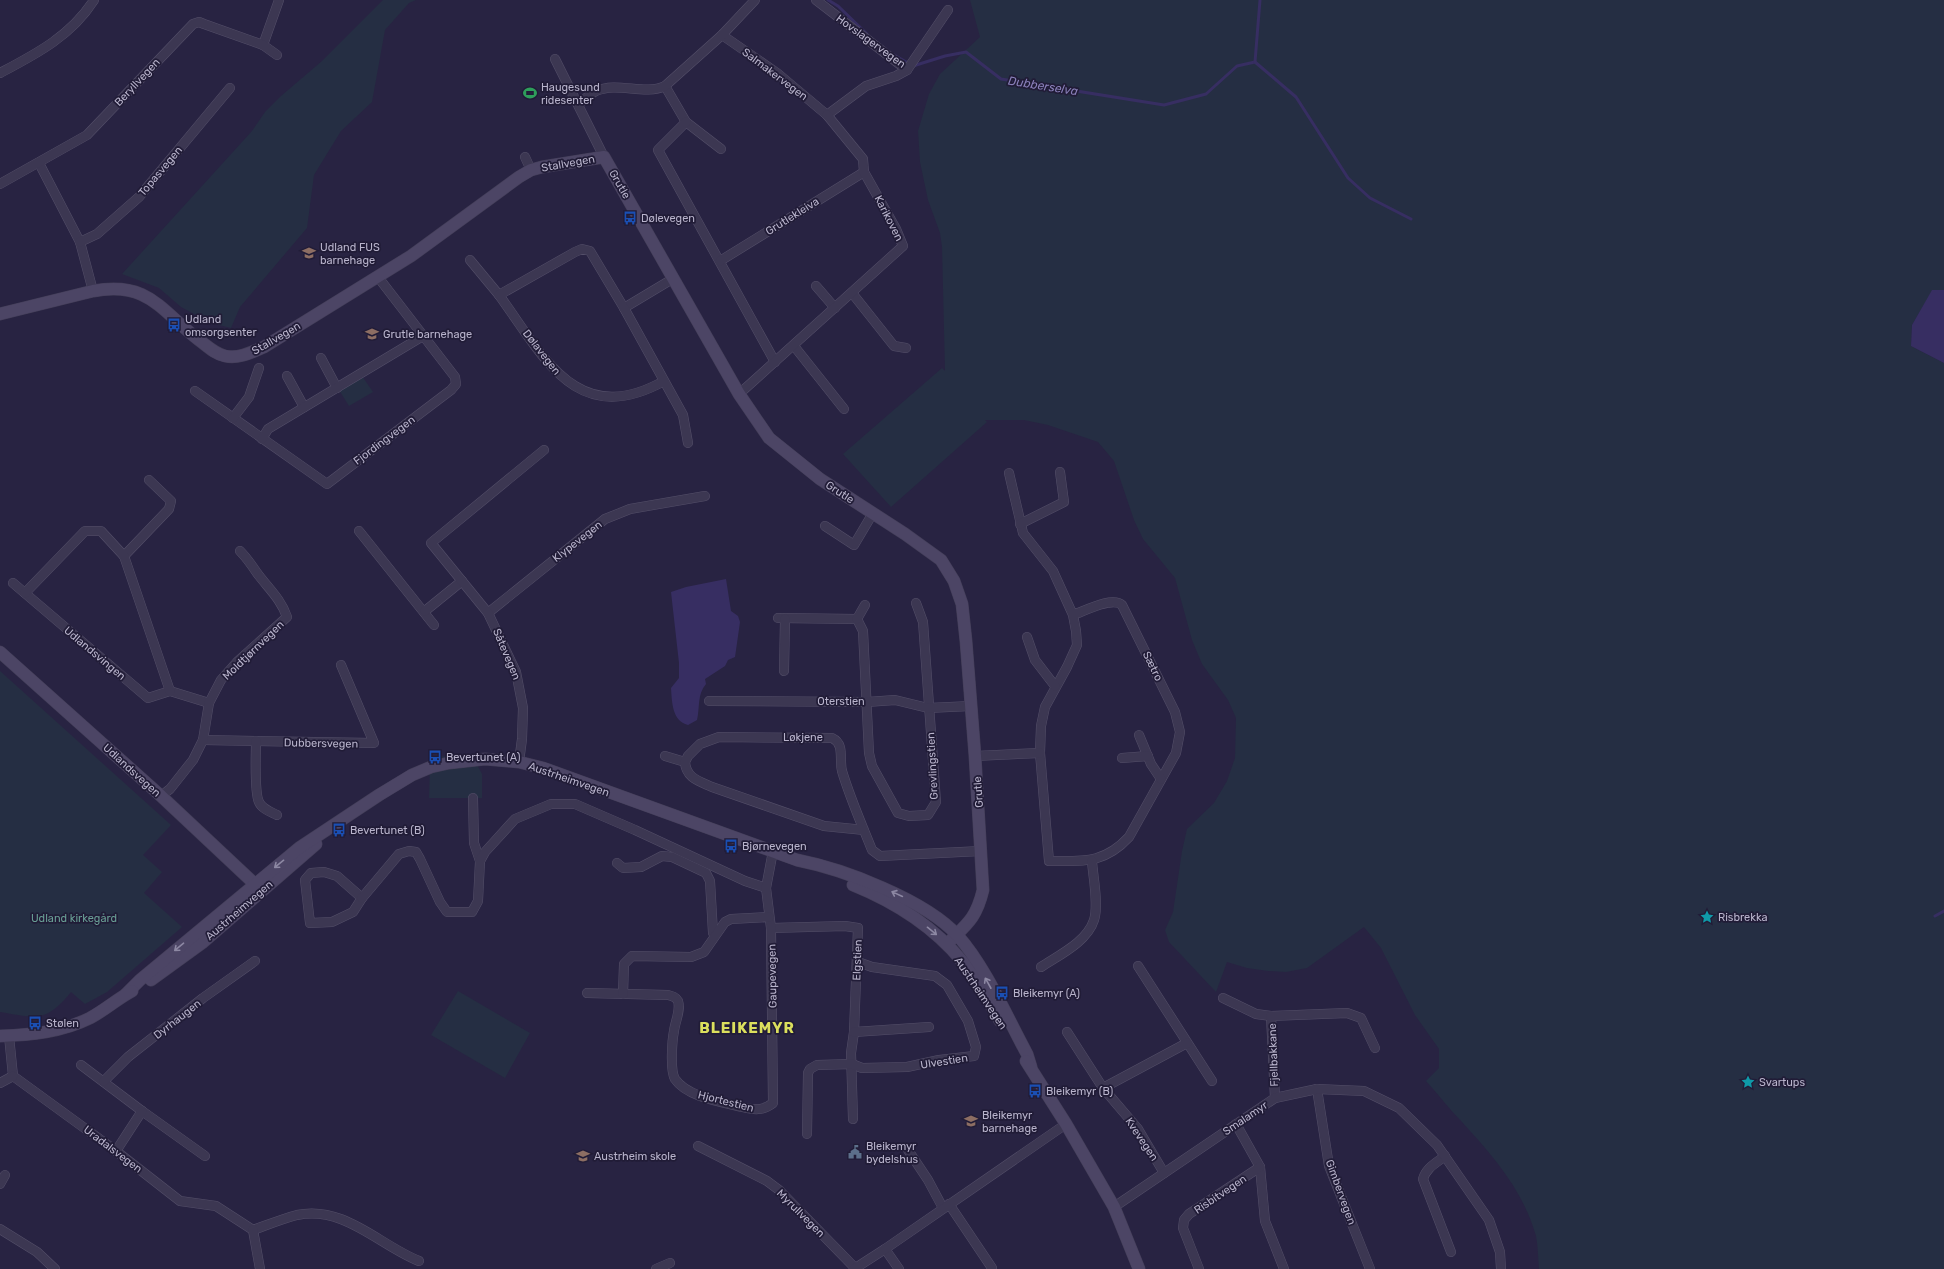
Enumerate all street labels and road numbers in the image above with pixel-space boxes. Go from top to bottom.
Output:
street label: Hovslagervegen [833,12,908,71]
street label: Salmakervegen [739,46,810,103]
street label: Beryllvegen [112,56,163,109]
street label: Topasvegen [136,144,185,199]
street label: Stallvegen [540,152,596,175]
street label: Grutle [606,167,633,201]
street label: Karikoven [871,193,906,243]
street label: Grutlekleiva [763,195,821,238]
street label: Stallvegen [250,319,303,358]
street label: Dølavegen [520,327,563,378]
street label: Fjordingvegen [351,413,418,468]
street label: Grutle [823,478,856,506]
street label: Klypevegen [550,518,605,565]
street label: Moldtjørnvegen [220,618,287,683]
street label: Udlandsvingen [61,624,128,683]
street label: Såtevegen [490,627,523,682]
street label: Sætro [1140,649,1165,683]
street label: Oterstien [817,695,865,708]
street label: Løkjene [783,731,823,744]
street label: Grevlingstien [924,732,941,800]
street label: Dubbersvegen [284,736,358,751]
street label: Udlandsvegen [100,741,163,800]
street label: Austrheimvegen [527,760,611,799]
street label: Grutle [971,776,986,808]
street label: Austrheimvegen [203,878,276,943]
street label: Elgstien [850,939,865,981]
street label: Gaupevegen [765,944,780,1008]
street label: Austrheimvegen [952,955,1010,1032]
street label: Dyrhaugen [151,997,204,1042]
street label: Fjellbakkane [1266,1023,1281,1087]
street label: Ulvestien [919,1051,969,1072]
street label: Hjortestien [697,1088,755,1115]
street label: Smalamyr [1220,1098,1271,1138]
street label: Kvevegen [1122,1115,1161,1163]
street label: Uradalsvegen [81,1123,145,1176]
street label: Gimbervegen [1323,1158,1358,1226]
street label: Risbitvegen [1192,1172,1249,1217]
street label: Myrullvegen [774,1187,827,1240]

